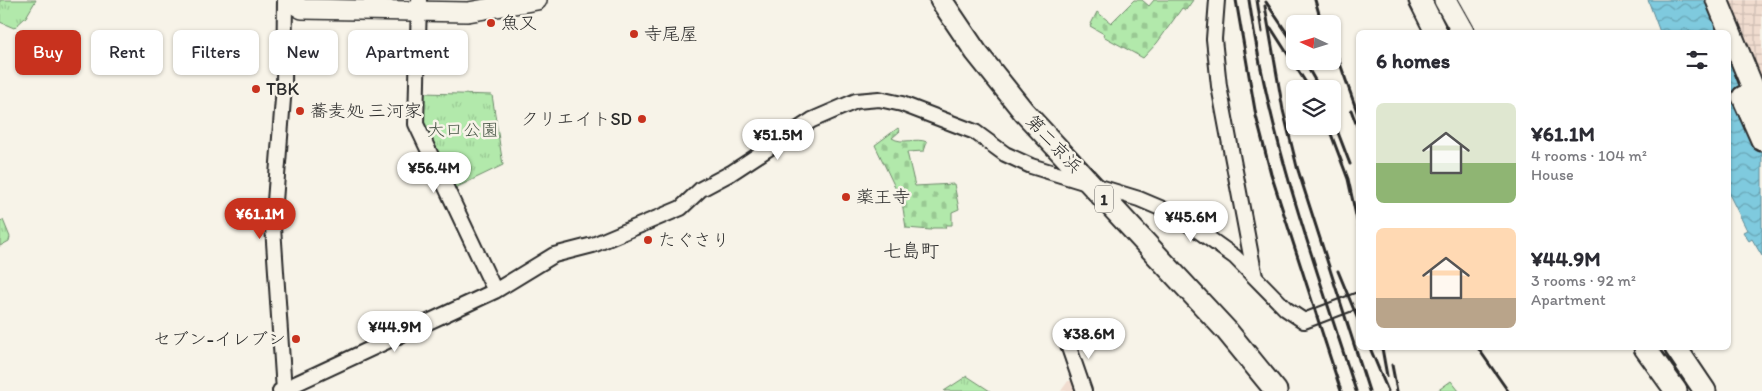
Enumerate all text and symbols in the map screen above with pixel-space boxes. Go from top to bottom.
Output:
place label: 魚又 [501,12,537,34]
north arrow [1286,15,1341,70]
map controls [1286,15,1341,135]
marker: 魚又 [485,17,497,29]
place label: 寺尾屋 [644,23,698,45]
marker: 寺尾屋 [628,28,640,40]
chip: Buy [15,30,81,75]
chip: Rent [91,30,163,75]
chip: Filters [173,30,259,75]
chip: New [269,30,338,75]
chip: Apartment [348,30,468,75]
icon: filters [1683,46,1711,74]
text: 6 homes [1376,48,1450,73]
place label: TBK [266,78,299,100]
button: layers [1286,80,1341,135]
marker: TBK [250,83,262,95]
place label: 蕎麦処 三河家 [310,100,422,122]
marker: 蕎麦処 三河家 [294,105,306,117]
place label: クリエイトSD [520,108,632,130]
street label: 第二京浜 [1021,110,1087,178]
marker: クリエイトSD [636,113,648,125]
park label: 大口公園 [427,119,499,141]
pin: ¥51.5M [737,119,819,161]
text: ¥61.1M [1531,121,1595,146]
icon: home [1416,123,1476,183]
text: ¥51.5M [753,125,803,144]
text: 4 rooms · 104 m² [1531,146,1647,165]
pin: ¥56.4M [393,152,475,194]
text: ¥56.4M [408,158,460,177]
text: House [1531,165,1574,184]
road number: 1 [1095,185,1113,212]
place label: 薬王寺 [856,186,910,208]
marker: 薬王寺 [840,191,852,203]
pin: ¥61.1M [219,198,301,240]
pin: ¥45.6M [1150,200,1232,243]
text: ¥61.1M [236,204,284,223]
text: ¥45.6M [1165,207,1217,226]
place label: たぐさり [658,229,730,251]
marker: たぐさり [642,234,654,246]
district label: 七島町 [882,239,940,262]
text: ¥44.9M [1531,246,1601,271]
icon: home [1416,248,1476,308]
text: 3 rooms · 92 m² [1531,271,1636,290]
text: Apartment [1531,290,1606,309]
pin: ¥44.9M [354,310,436,353]
text: ¥44.9M [368,317,422,336]
pin: ¥38.6M [1048,318,1130,360]
text: ¥38.6M [1063,324,1115,343]
place label: セブン-イレブン [153,328,286,350]
marker: セブン-イレブン [290,333,302,345]

